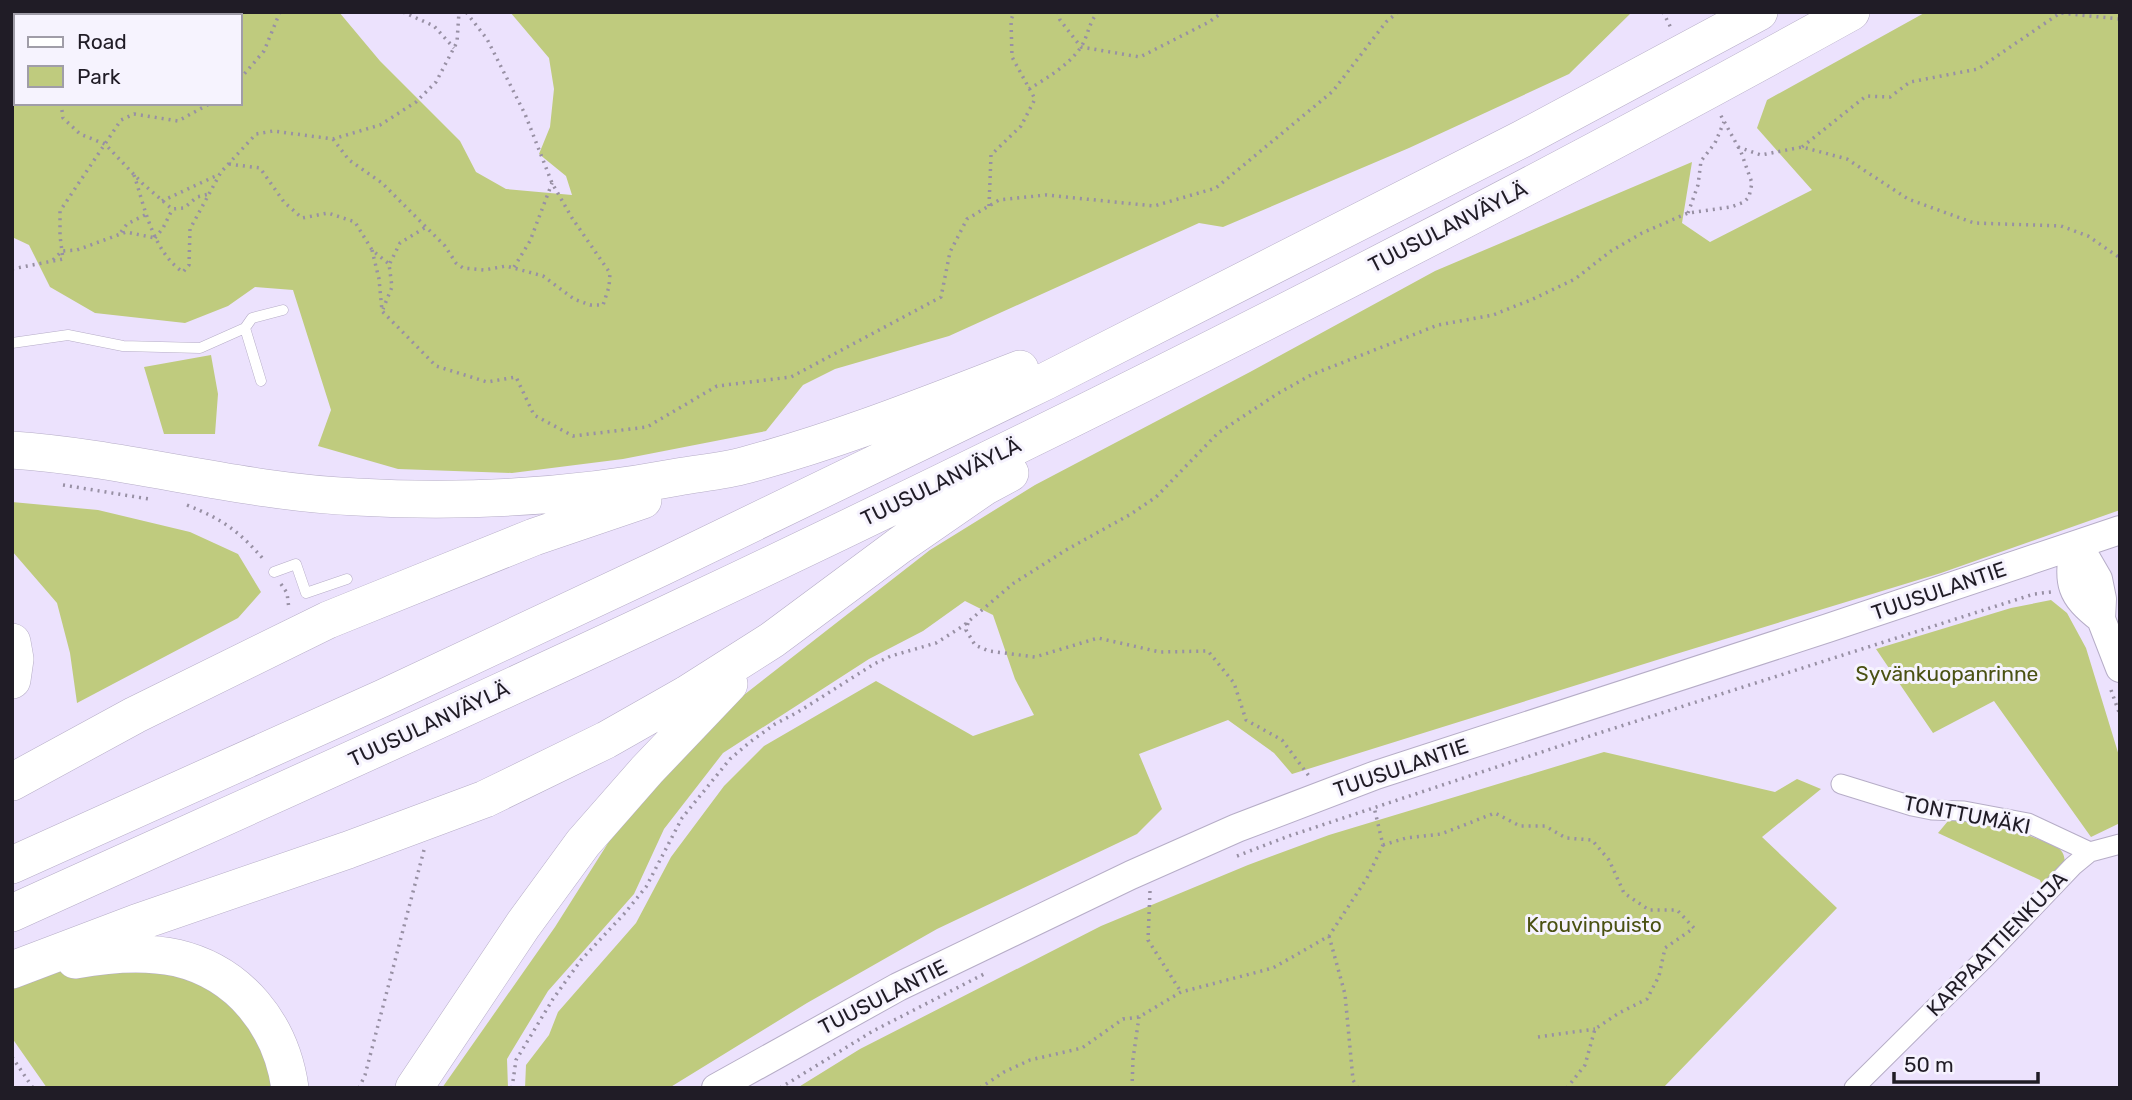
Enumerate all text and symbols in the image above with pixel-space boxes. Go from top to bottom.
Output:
legend [14,14,242,105]
text: Road [77,29,127,54]
text: Park [77,64,121,89]
street label: TUUSULANVÄYLÄ [1364,176,1531,277]
street label: TUUSULANVÄYLÄ [857,432,1025,531]
street label: TUUSULANTIE [1868,556,2009,625]
park label: Syvänkuopanrinne [1856,661,2038,686]
street label: TUUSULANVÄYLÄ [344,675,513,772]
street label: TUUSULANTIE [1330,733,1471,802]
street label: TONTTUMÄKI [1901,790,2033,839]
street label: KARPAATTIENKUJA [1921,866,2072,1021]
park label: Krouvinpuisto [1526,912,1662,937]
street label: TUUSULANTIE [815,954,951,1040]
scale bar [1894,1040,2038,1084]
text: 50 m [1904,1052,1954,1077]

